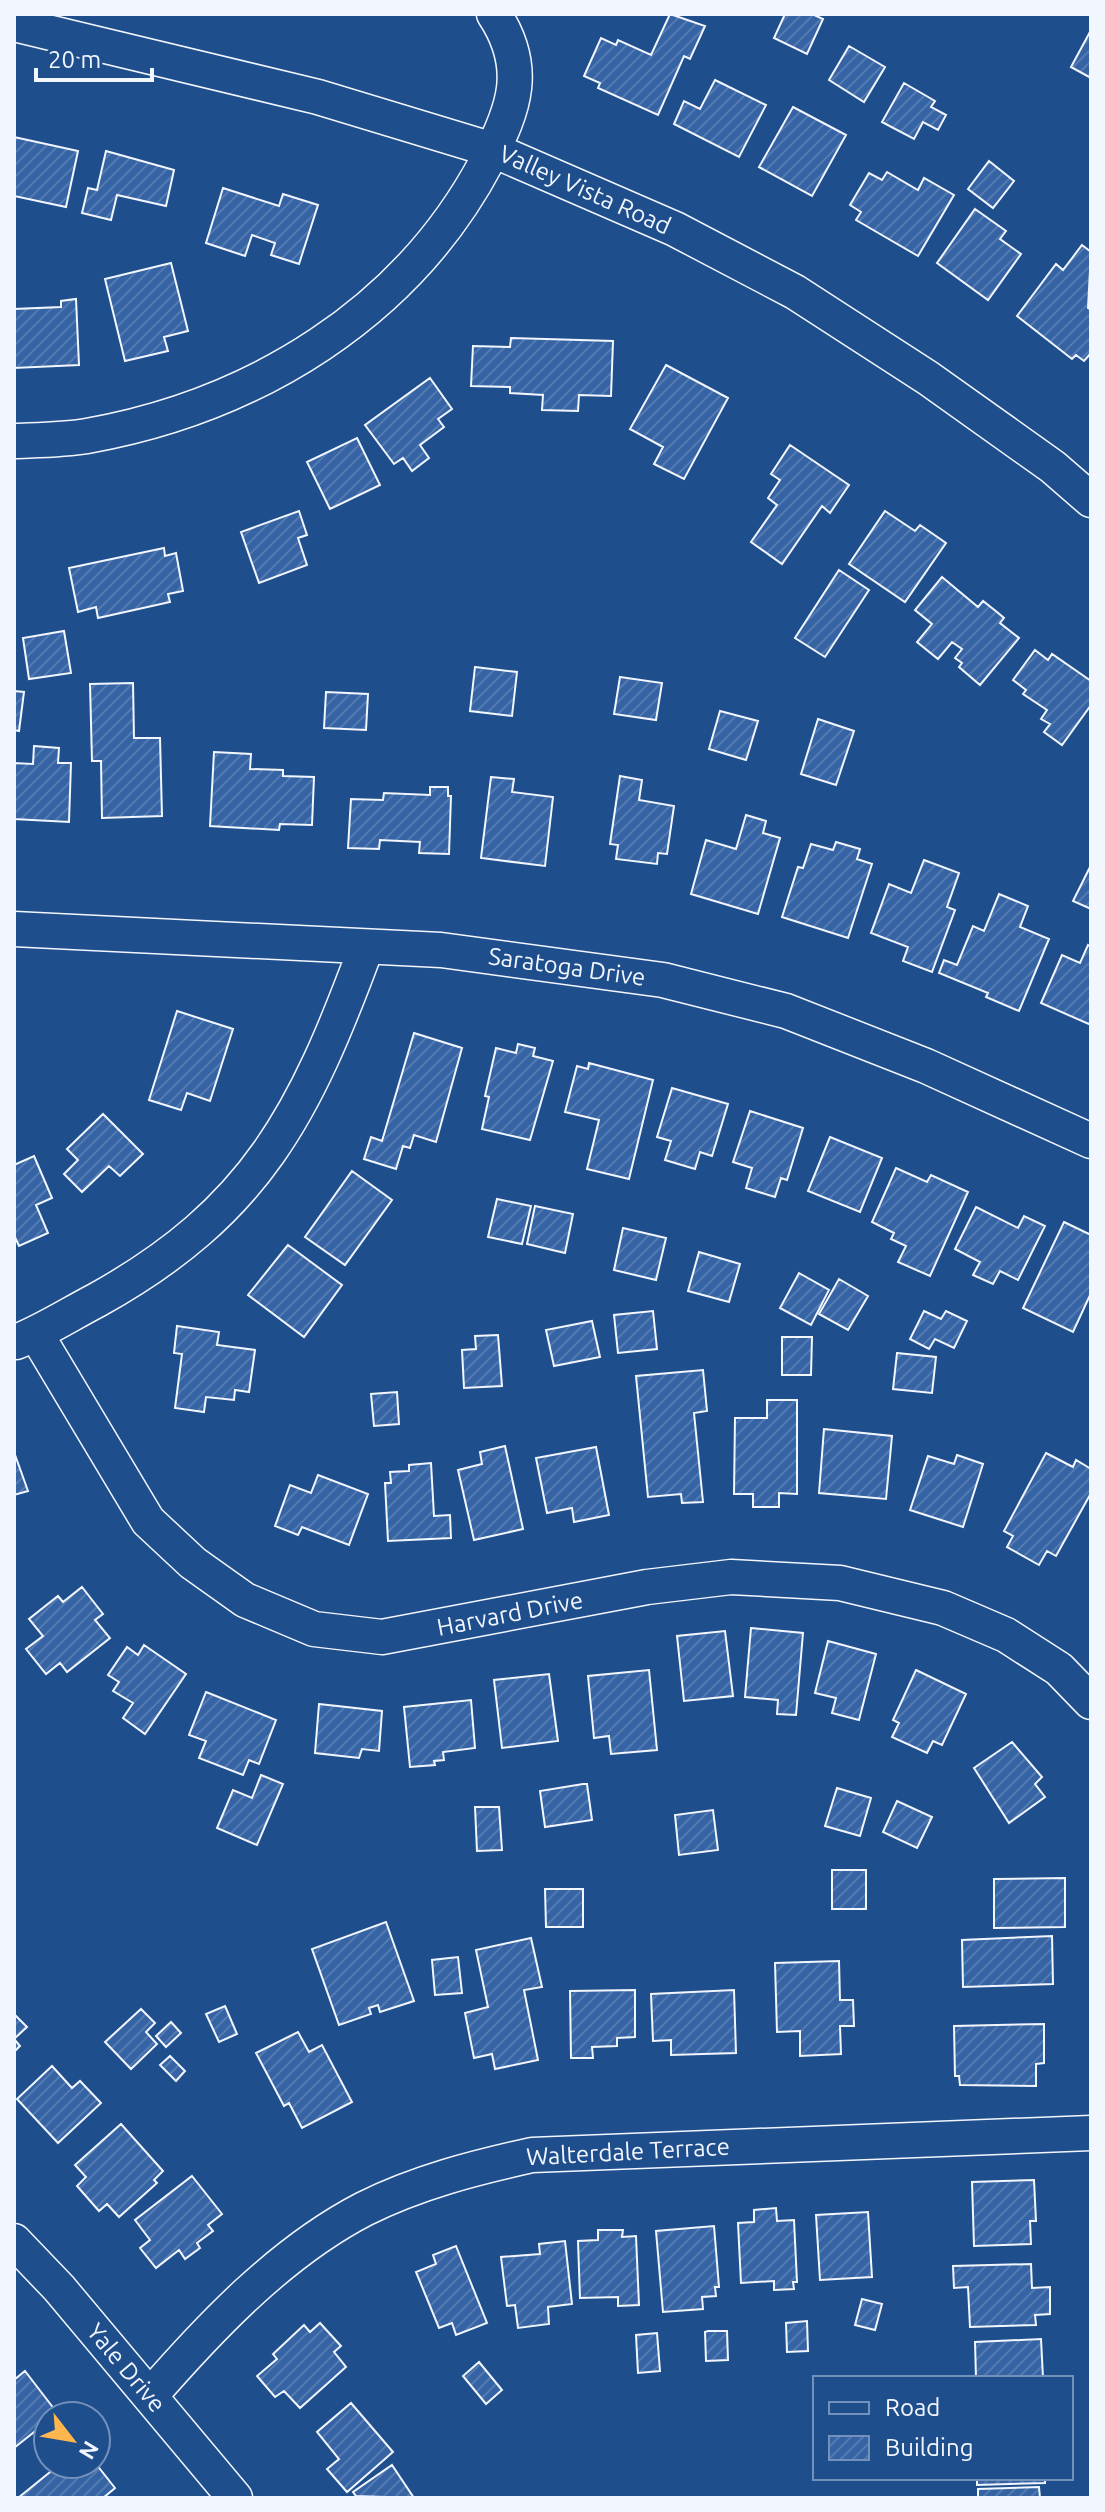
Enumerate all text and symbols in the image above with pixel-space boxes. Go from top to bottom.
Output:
scale bar [36,32,152,82]
text: 20 m [48,46,101,73]
street label: Valley Vista Road [495,140,675,239]
street label: Saratoga Drive [487,942,647,991]
street label: Harvard Drive [435,1586,585,1641]
street label: Walterdale Terrace [526,2133,730,2170]
street label: Yale Drive [82,2318,171,2417]
legend [813,2376,1073,2480]
text: Road [885,2394,940,2421]
north arrow [32,2400,112,2480]
text: Building [885,2434,973,2461]
text: N [75,2437,105,2464]

